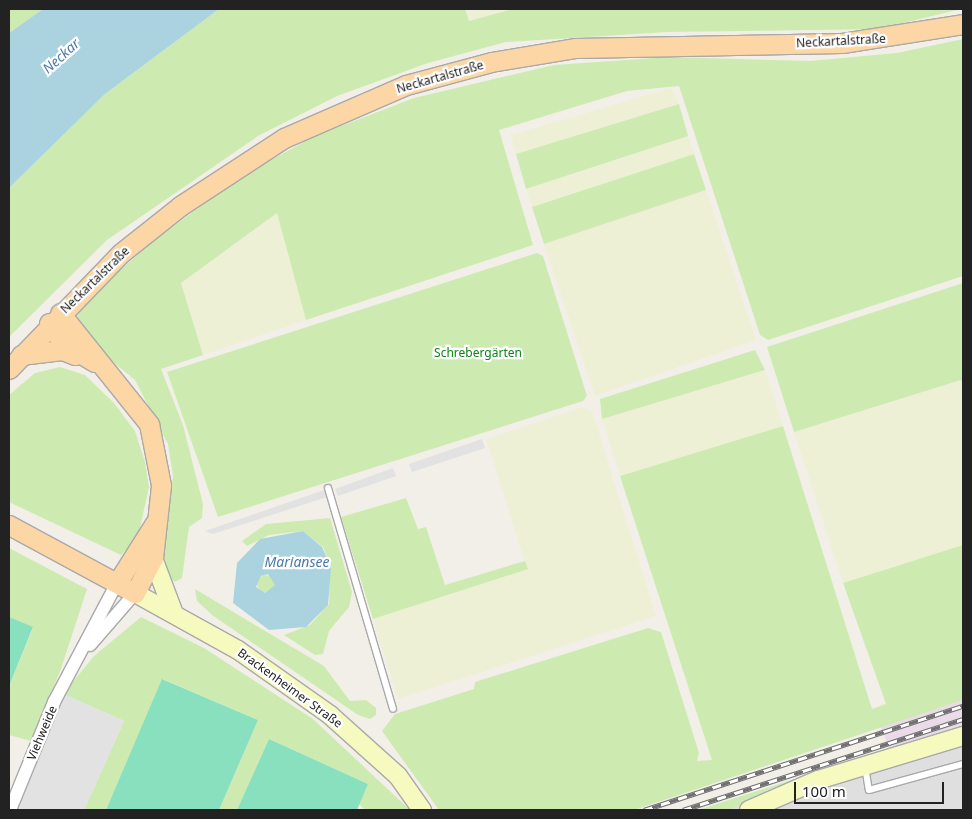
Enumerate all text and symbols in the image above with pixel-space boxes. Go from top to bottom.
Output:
street label: Neckartalstraße [796,31,886,51]
water label: Neckar [39,35,83,77]
street label: Neckartalstraße [395,58,485,96]
street label: Neckartalstraße [58,244,132,316]
park label: Schrebergärten [434,346,522,360]
water label: Mariansee [265,554,329,570]
street label: Brackenheimer Straße [235,645,345,731]
street label: Viehweide [24,704,60,762]
scale bar [797,772,947,804]
text: 100 m [802,781,846,801]

